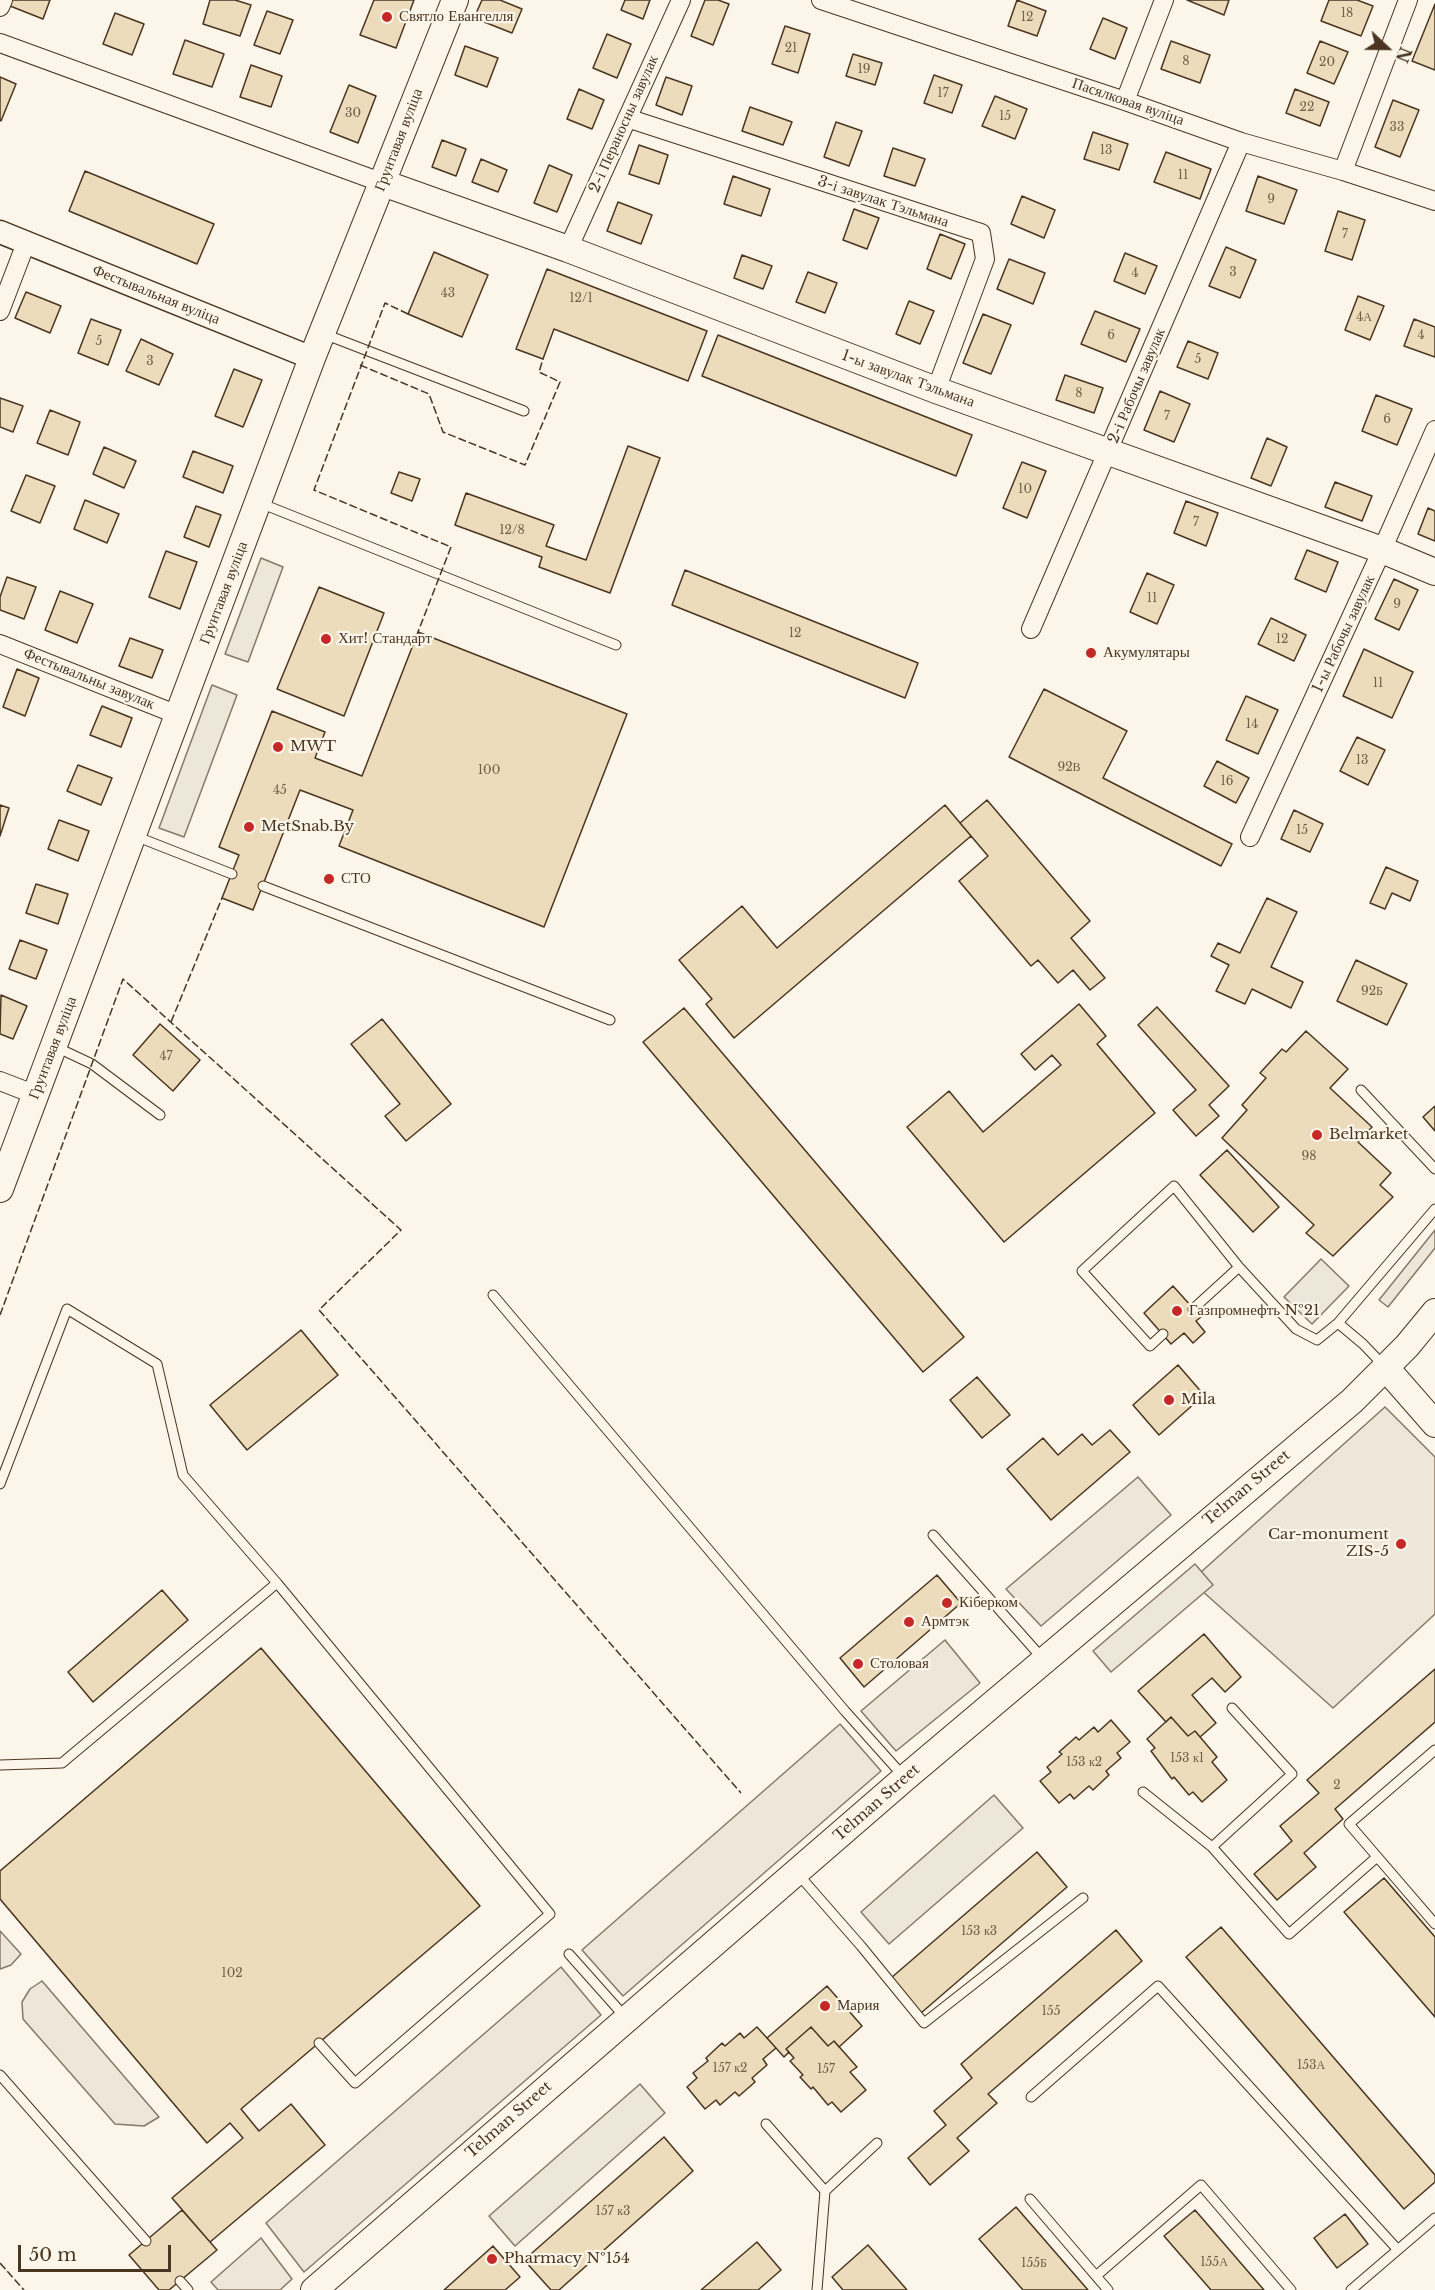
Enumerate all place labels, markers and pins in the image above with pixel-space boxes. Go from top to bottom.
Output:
place label: Святло Евангелля [399,8,513,26]
marker: Святло Евангелля [380,10,394,24]
place label: Хит! Стандарт [338,630,432,648]
marker: Хит! Стандарт [319,632,333,646]
place label: Акумулятары [1103,644,1190,662]
marker: Акумулятары [1084,646,1098,660]
place label: MWT [290,738,336,756]
marker: MWT [271,740,285,754]
place label: MetSnab.By [261,818,354,836]
marker: MetSnab.By [242,820,256,834]
place label: СТО [341,870,371,888]
marker: СТО [322,872,336,886]
place label: Belmarket [1329,1126,1408,1144]
marker: Belmarket [1310,1128,1324,1142]
place label: Газпромнефть №21 [1189,1302,1320,1320]
marker: Газпромнефть №21 [1170,1304,1184,1318]
place label: Mila [1181,1391,1216,1409]
marker: Mila [1162,1393,1176,1407]
place label: Car-monument ZIS-5 [1268,1526,1389,1561]
marker: Car-monument ZIS-5 [1394,1537,1408,1551]
place label: Кіберком [959,1594,1018,1612]
marker: Кіберком [940,1596,954,1610]
place label: Армтэк [921,1613,969,1631]
marker: Армтэк [902,1615,916,1629]
place label: Столовая [870,1655,929,1673]
marker: Столовая [851,1657,865,1671]
place label: Мария [837,1997,879,2015]
marker: Мария [818,1999,832,2013]
place label: Pharmacy №154 [504,2250,630,2268]
marker: Pharmacy №154 [485,2252,499,2266]

